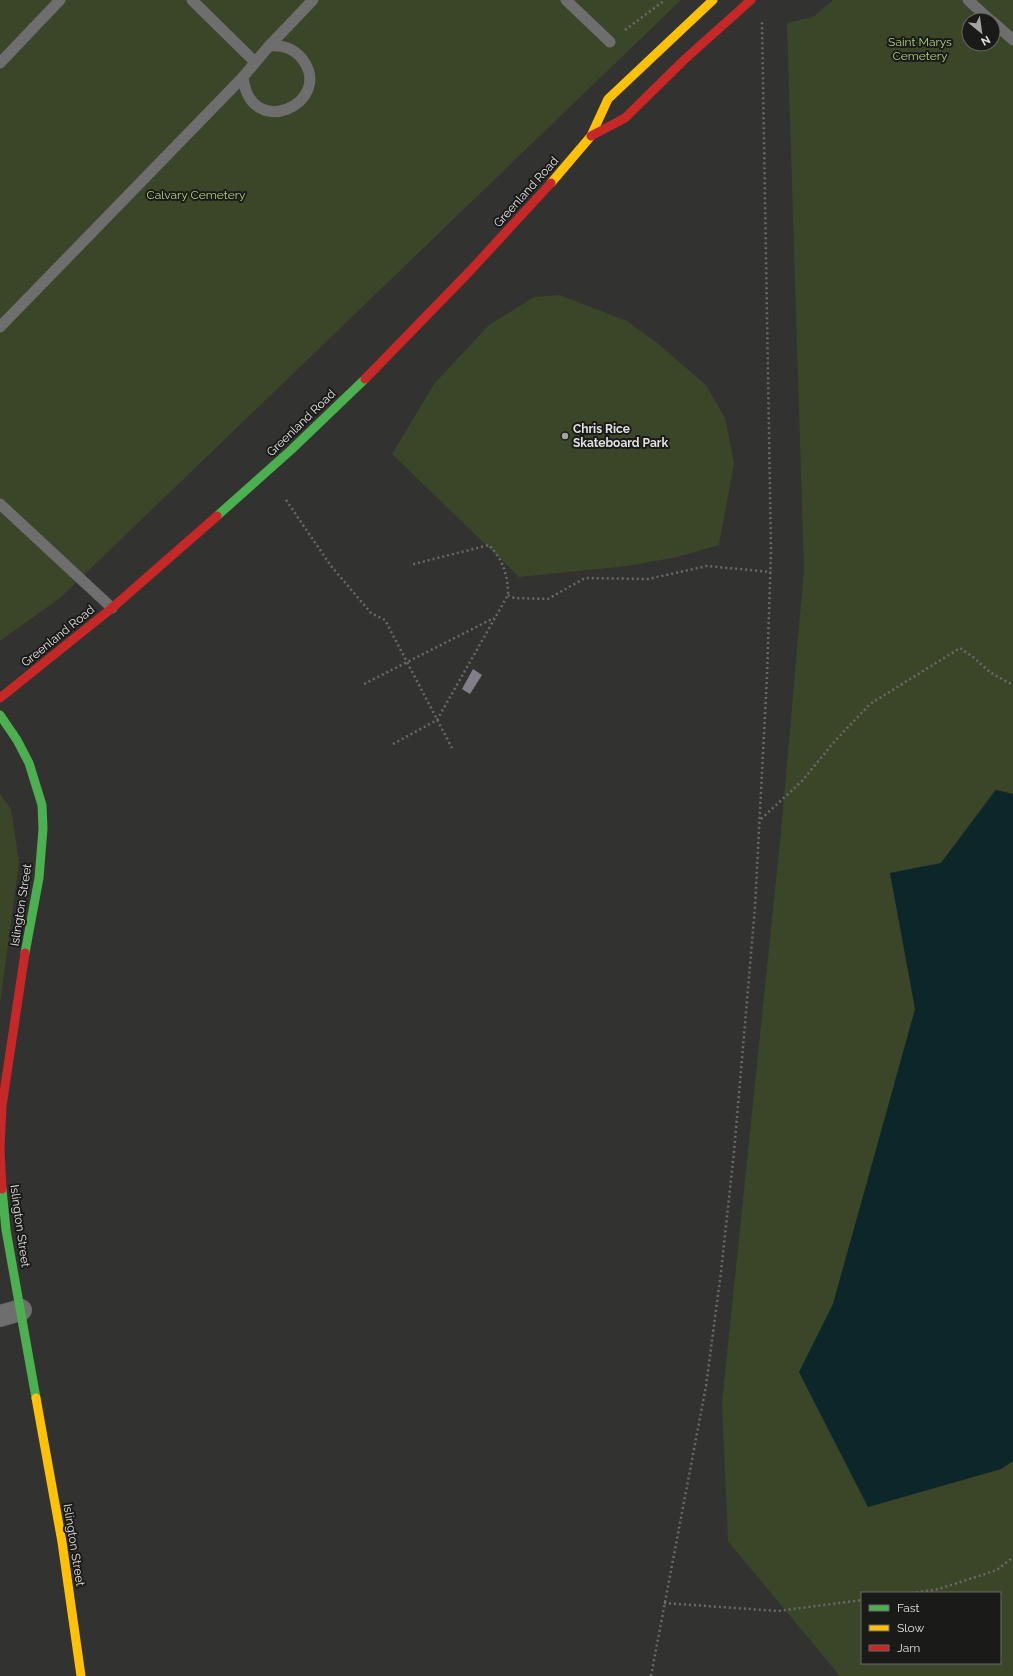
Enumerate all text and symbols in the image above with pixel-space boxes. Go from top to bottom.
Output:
north arrow [961,12,1001,52]
text: N [979,33,992,48]
park label: Saint Marys Cemetery [888,35,952,63]
street label: Greenland Road [491,154,561,230]
park label: Calvary Cemetery [146,188,246,202]
street label: Greenland Road [264,387,338,459]
place label: Chris Rice Skateboard Park [573,422,668,450]
marker: Chris Rice Skateboard Park [560,431,570,441]
street label: Greenland Road [19,602,97,670]
street label: Islington Street [8,863,34,947]
street label: Islington Street [7,1184,33,1268]
street label: Islington Street [61,1503,87,1587]
legend [861,1592,1001,1664]
text: Fast [897,1601,920,1615]
text: Slow [897,1621,924,1635]
text: Jam [897,1641,920,1655]

